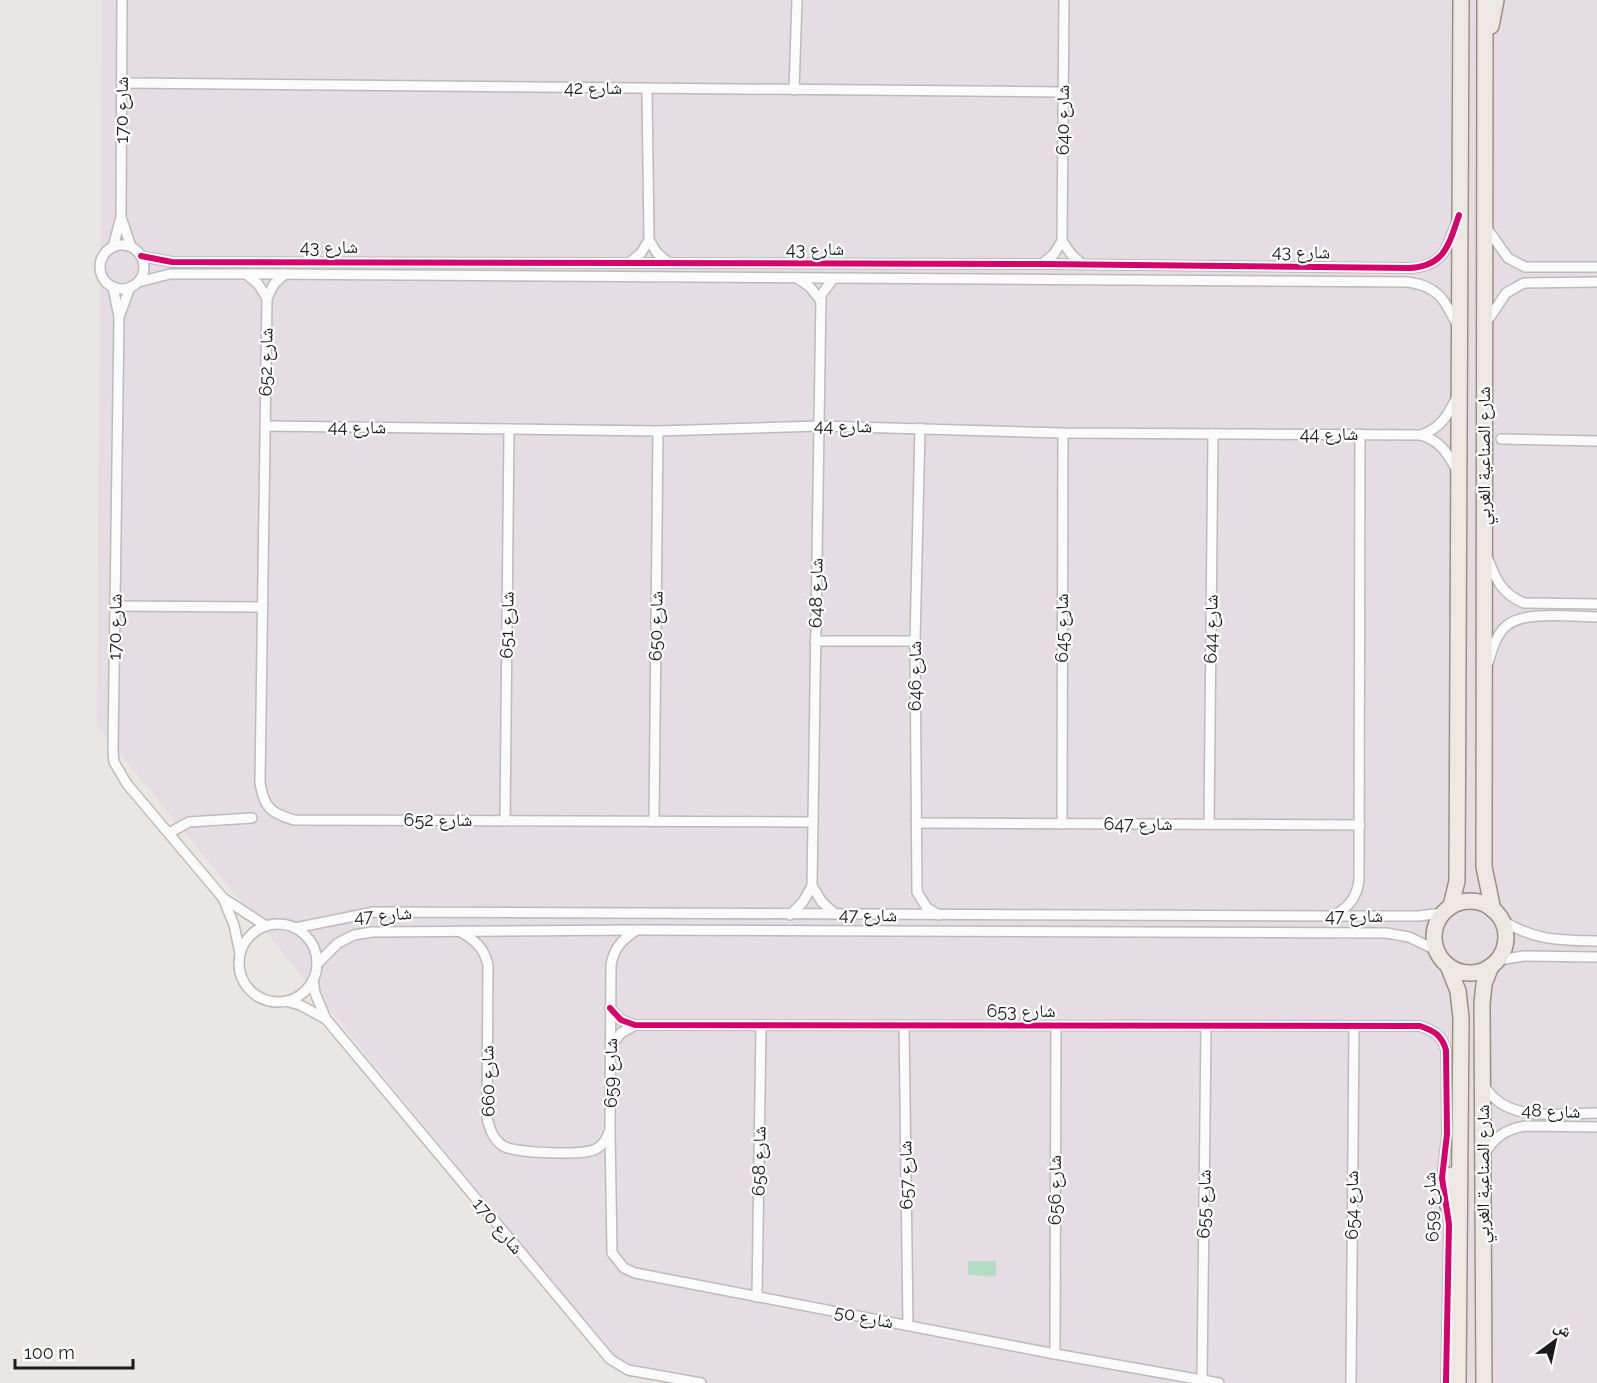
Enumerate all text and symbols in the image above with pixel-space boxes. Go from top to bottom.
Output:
street label: شارع 170 [111,77,133,144]
street label: شارع 42 [564,77,622,99]
street label: شارع 640 [1052,85,1074,155]
street label: شارع 43 [300,236,358,258]
street label: شارع 43 [786,238,844,260]
street label: شارع 43 [1272,240,1330,264]
street label: شارع 652 [254,327,278,397]
street label: شارع الصناعية الغربي [1473,386,1499,526]
street label: شارع 44 [814,414,872,438]
street label: شارع 44 [328,415,386,439]
street label: شارع 44 [1300,423,1358,445]
street label: شارع 648 [804,558,828,628]
street label: شارع 651 [495,591,519,659]
street label: شارع 650 [644,591,668,661]
street label: شارع 170 [103,593,127,661]
street label: شارع 645 [1051,593,1073,663]
street label: شارع 644 [1199,594,1223,664]
street label: شارع 646 [904,641,926,711]
street label: شارع 652 [404,809,472,831]
street label: شارع 647 [1103,813,1173,835]
street label: شارع 47 [353,902,413,928]
street label: شارع 47 [839,903,897,927]
street label: شارع 47 [1325,905,1383,927]
street label: شارع 653 [986,1000,1056,1022]
street label: شارع 659 [600,1038,622,1108]
street label: شارع 660 [476,1045,500,1117]
street label: شارع 48 [1521,1099,1581,1123]
street label: شارع الصناعية الغربي [1472,1104,1498,1244]
street label: شارع 658 [747,1126,771,1196]
street label: شارع 657 [894,1140,918,1210]
street label: شارع 656 [1044,1155,1066,1225]
street label: شارع 655 [1192,1169,1216,1239]
street label: شارع 654 [1341,1170,1363,1240]
street label: شارع 659 [1418,1171,1444,1243]
street label: شارع 170 [468,1193,528,1259]
street label: شارع 50 [833,1301,895,1333]
north arrow [1525,1311,1585,1371]
text: ش [1551,1316,1575,1341]
scale bar [15,1332,134,1370]
text: 100 m [24,1342,75,1363]

